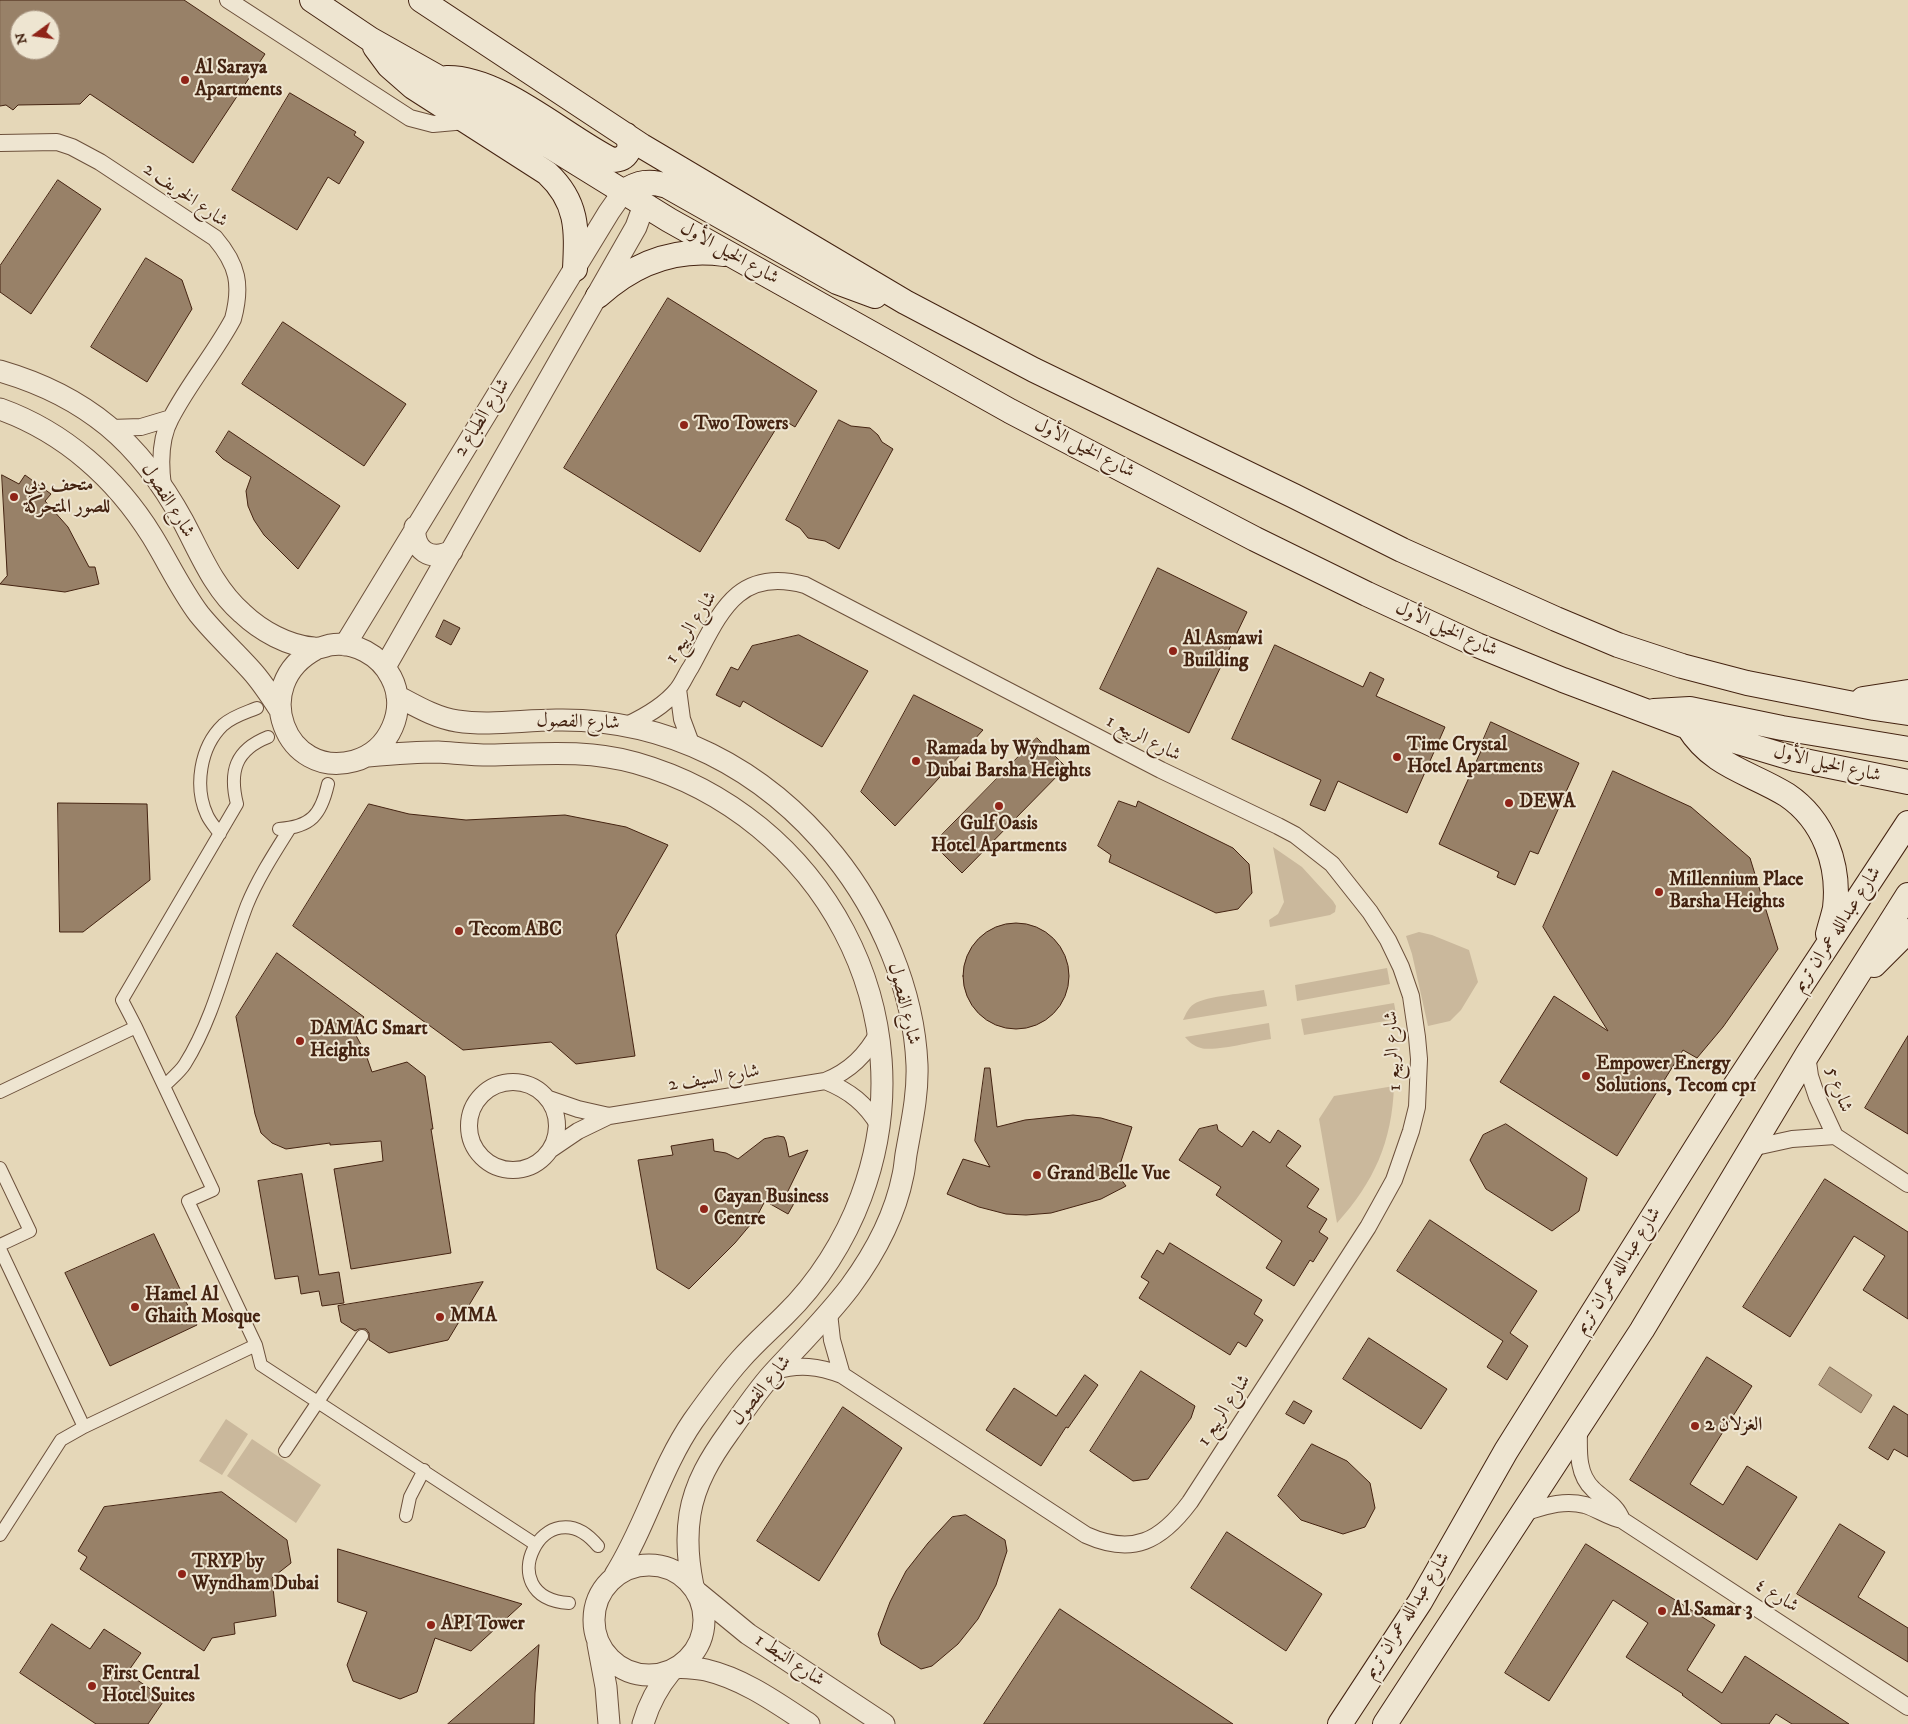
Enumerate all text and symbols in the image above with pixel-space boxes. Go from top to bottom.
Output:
north arrow [10,10,60,60]
text: N [11,31,32,46]
place label: Al Saraya Apartments [195,58,282,102]
marker: Al Saraya Apartments [179,74,191,86]
street label: شارع الخريف 2 [138,159,232,233]
street label: شارع الخيل الأول [676,217,782,291]
street label: شارع الطباع 2 [450,375,516,461]
place label: Two Towers [694,414,788,436]
street label: شارع الخيل الأول [1030,414,1138,484]
marker: Two Towers [678,419,690,431]
street label: شارع الفصول [135,460,199,542]
place label: متحف دبي للصور المتحركة [24,475,110,519]
marker: متحف دبي للصور المتحركة [8,491,20,503]
street label: شارع الربيع 1 [661,588,723,668]
street label: شارع الخيل الأول [1391,597,1501,663]
place label: Al Asmawi Building [1183,629,1263,673]
marker: Al Asmawi Building [1167,645,1179,657]
street label: شارع الفصول [536,710,620,736]
street label: شارع الربيع 1 [1102,711,1184,767]
place label: Time Crystal Hotel Apartments [1407,735,1543,779]
place label: Ramada by Wyndham Dubai Barsha Heights [926,739,1091,783]
street label: شارع الخيل الأول [1771,742,1883,788]
marker: Time Crystal Hotel Apartments [1391,751,1403,763]
marker: Ramada by Wyndham Dubai Barsha Heights [910,755,922,767]
place label: DEWA [1519,792,1575,814]
marker: DEWA [1503,797,1515,809]
marker: Gulf Oasis Hotel Apartments [993,800,1005,812]
place label: Gulf Oasis Hotel Apartments [931,814,1067,858]
street label: شارع عبدالله عمران تريم [1789,863,1887,997]
place label: Millennium Place Barsha Heights [1669,870,1803,914]
marker: Millennium Place Barsha Heights [1653,886,1665,898]
place label: Tecom ABC [469,920,562,942]
marker: Tecom ABC [453,925,465,937]
street label: شارع الفصول [882,961,924,1047]
street label: شارع الربيع 1 [1381,1010,1407,1092]
place label: DAMAC Smart Heights [310,1019,428,1063]
marker: DAMAC Smart Heights [294,1035,306,1047]
place label: Empower Energy Solutions, Tecom cp1 [1596,1054,1756,1098]
street label: شارع السيف 2 [667,1061,761,1097]
street label: شارع 5 [1820,1064,1856,1116]
marker: Empower Energy Solutions, Tecom cp1 [1580,1070,1592,1082]
place label: Grand Belle Vue [1047,1164,1170,1186]
marker: Grand Belle Vue [1031,1169,1043,1181]
place label: Cayan Business Centre [714,1187,829,1231]
marker: Cayan Business Centre [698,1203,710,1215]
street label: شارع عبدالله عمران تريم [1571,1203,1667,1339]
place label: Hamel Al Ghaith Mosque [145,1285,260,1329]
marker: Hamel Al Ghaith Mosque [129,1301,141,1313]
place label: MMA [450,1306,497,1328]
marker: MMA [434,1311,446,1323]
street label: شارع الفصول [727,1351,797,1431]
street label: شارع الربيع 1 [1193,1371,1257,1451]
place label: الغزلان 2 [1705,1415,1762,1437]
marker: الغزلان 2 [1689,1420,1701,1432]
street label: شارع عبدالله عمران تريم [1360,1548,1456,1684]
place label: TRYP by Wyndham Dubai [192,1552,319,1596]
marker: TRYP by Wyndham Dubai [176,1568,188,1580]
street label: شارع ٤ [1750,1573,1802,1619]
place label: Al Samar 3 [1672,1600,1752,1622]
marker: Al Samar 3 [1656,1605,1668,1617]
place label: API Tower [441,1614,525,1636]
marker: API Tower [425,1619,437,1631]
street label: شارع النبط 1 [750,1629,828,1693]
place label: First Central Hotel Suites [102,1664,199,1708]
marker: First Central Hotel Suites [86,1680,98,1692]

